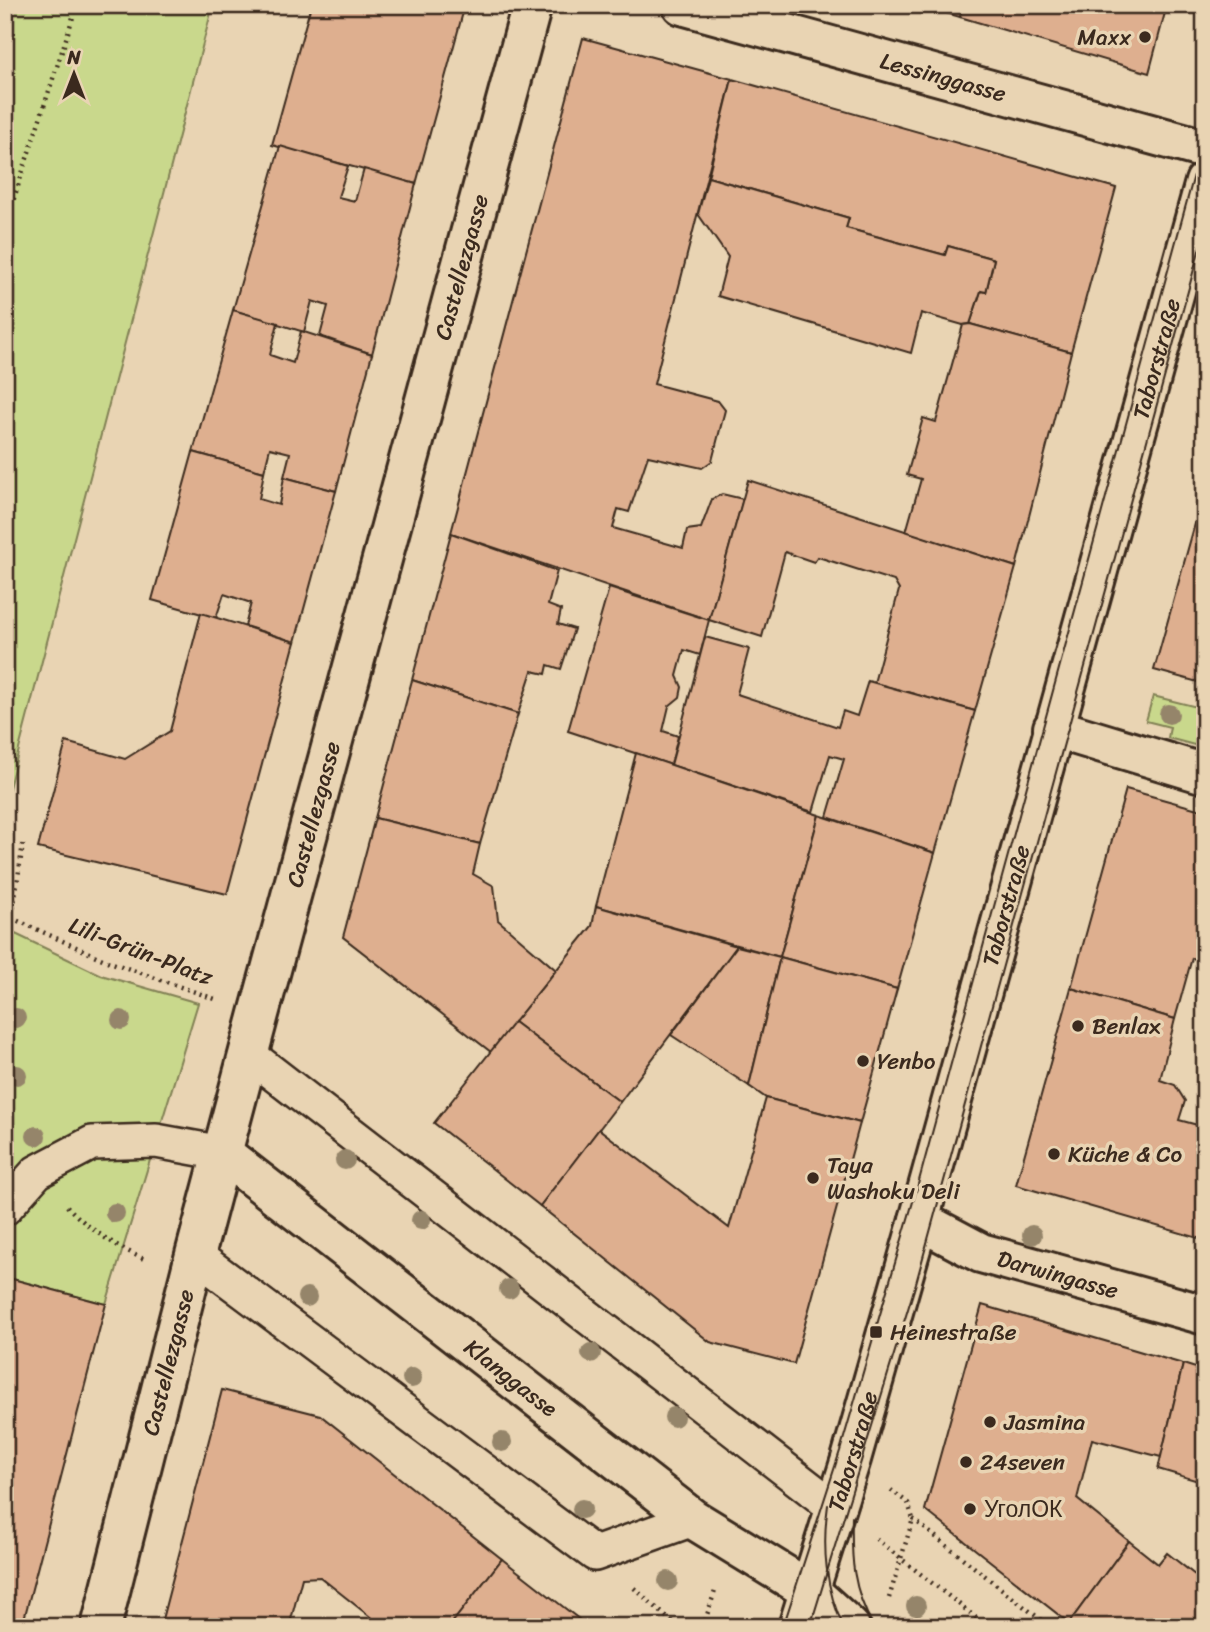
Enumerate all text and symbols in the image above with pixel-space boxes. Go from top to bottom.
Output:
place label: Maxx [1077,17,1131,58]
marker: Maxx [1137,29,1153,45]
north arrow [38,38,108,108]
text: N [66,41,81,74]
street label: Lessinggasse [875,41,1011,114]
street label: Castellezgasse [422,189,501,345]
street label: Taborstraße [1121,293,1193,424]
street label: Castellezgasse [274,737,353,892]
street label: Taborstraße [970,840,1042,971]
street label: Lili-Grün-Platz [62,905,219,998]
place label: Benlax [1092,1006,1161,1047]
marker: Benlax [1070,1018,1086,1034]
place label: Yenbo [877,1041,936,1082]
marker: Yenbo [855,1053,871,1069]
place label: Küche & Co [1068,1134,1183,1175]
place label: Taya Washoku Deli [827,1145,960,1212]
marker: Küche & Co [1046,1146,1062,1162]
marker: Taya Washoku Deli [805,1170,821,1186]
street label: Darwingasse [992,1238,1123,1311]
street label: Castellezgasse [130,1285,207,1440]
place label: Heinestraße [890,1312,1017,1353]
marker: Heinestraße [868,1324,884,1340]
street label: Klanggasse [455,1328,567,1428]
street label: Taborstraße [816,1386,890,1517]
place label: Jasmina [1003,1402,1085,1443]
marker: Jasmina [982,1414,998,1430]
place label: 24seven [980,1442,1066,1483]
marker: 24seven [958,1454,974,1470]
place label: УголОК [984,1489,1063,1530]
marker: УголОК [962,1501,978,1517]

